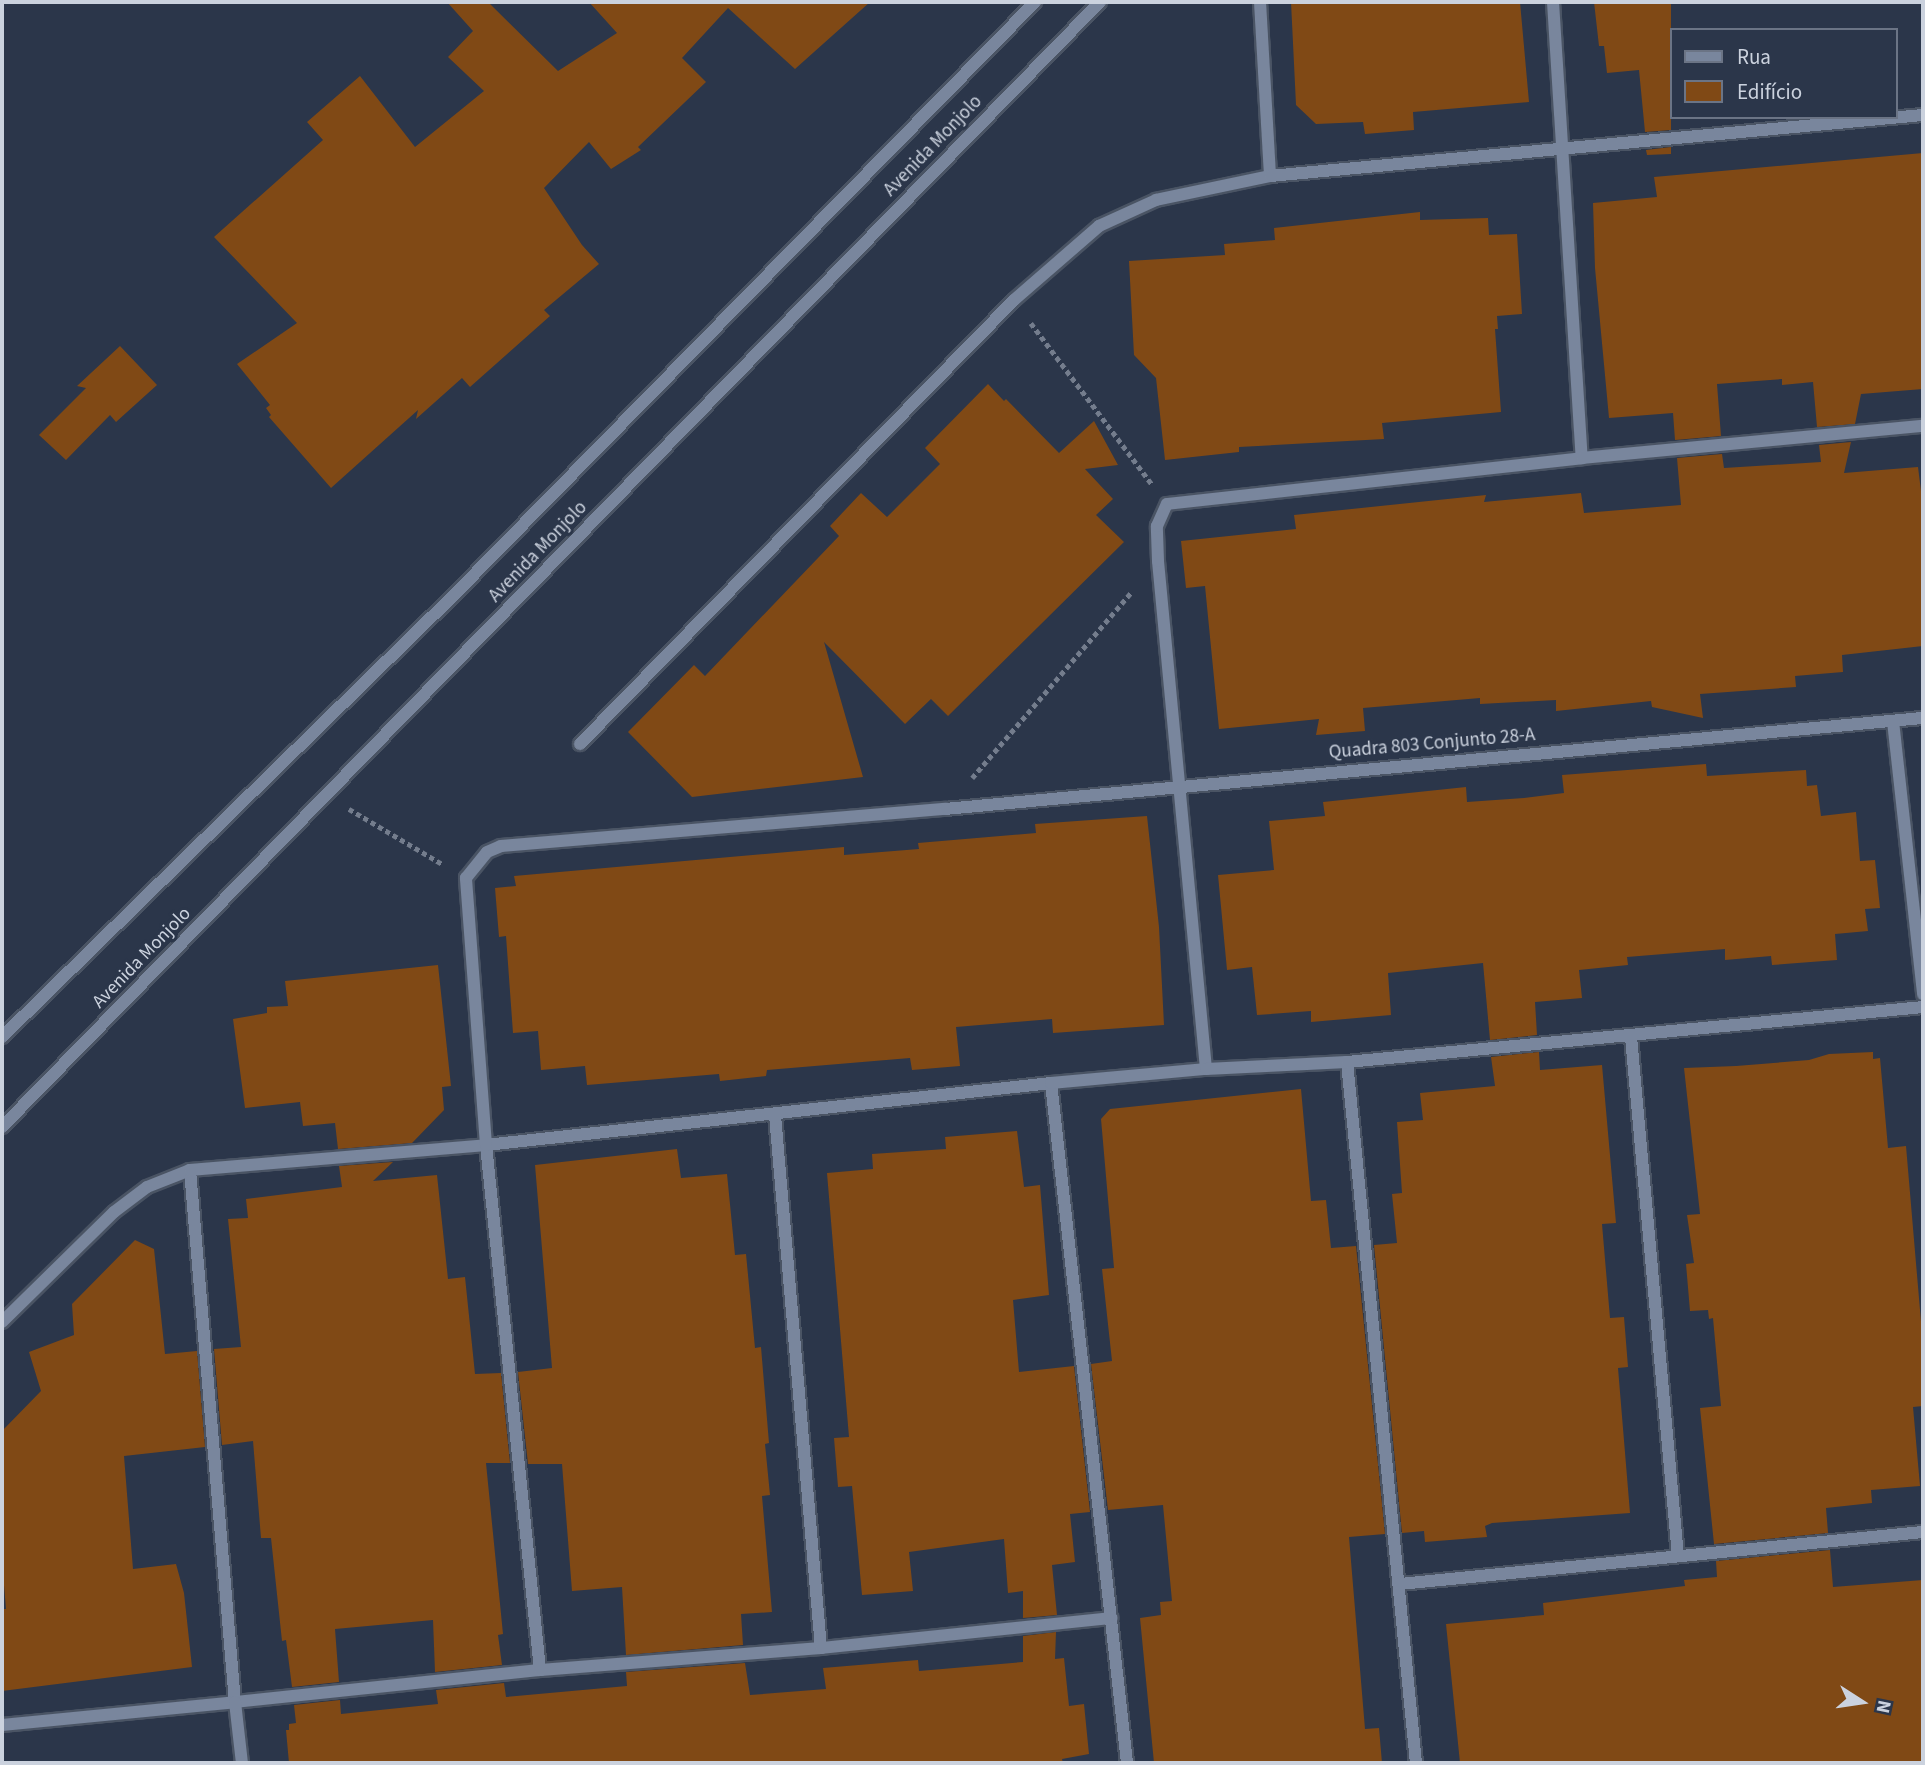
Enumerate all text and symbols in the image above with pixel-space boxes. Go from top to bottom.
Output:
legend [1670,28,1897,119]
text: Rua [1737,42,1771,72]
text: Edifício [1737,77,1802,107]
street label: Avenida Monjolo [879,91,987,201]
street label: Avenida Monjolo [484,497,592,607]
street label: Quadra 803 Conjunto 28-A [1328,724,1536,764]
street label: Avenida Monjolo [88,903,196,1013]
north arrow [1827,1667,1897,1737]
text: N [1869,1697,1898,1715]

